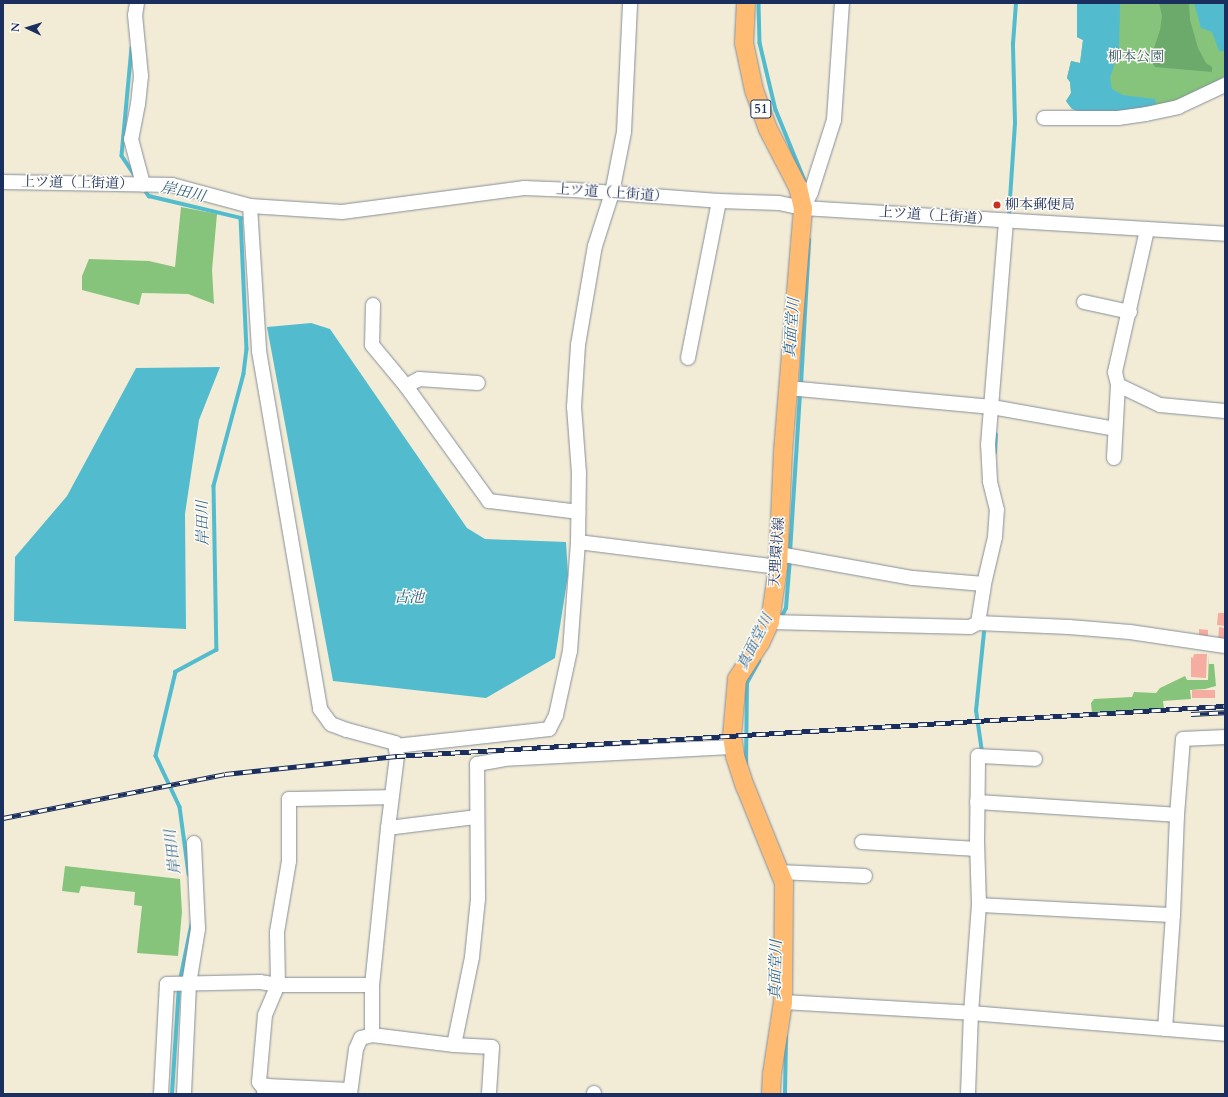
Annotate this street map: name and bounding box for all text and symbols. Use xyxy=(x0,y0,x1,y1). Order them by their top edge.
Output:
north arrow xyxy=(8,8,48,48)
text: N xyxy=(8,22,23,32)
park label: 柳本公園 xyxy=(1108,49,1164,65)
road number: 51 xyxy=(750,98,772,120)
street label: 上ツ道（上街道） xyxy=(21,174,133,192)
water label: 岸田川 xyxy=(159,178,207,206)
street label: 上ツ道（上街道） xyxy=(556,181,668,205)
place label: 柳本郵便局 xyxy=(1005,197,1075,213)
marker: 柳本郵便局 xyxy=(992,200,1002,210)
street label: 上ツ道（上街道） xyxy=(879,204,991,228)
water label: 真面堂川 xyxy=(781,297,803,359)
water label: 岸田川 xyxy=(194,500,212,546)
street label: 天理環状線 xyxy=(766,516,788,588)
water label: 古池 xyxy=(394,589,424,607)
water label: 真面堂川 xyxy=(733,611,777,673)
water label: 岸田川 xyxy=(161,829,185,875)
water label: 真面堂川 xyxy=(766,940,786,1000)

